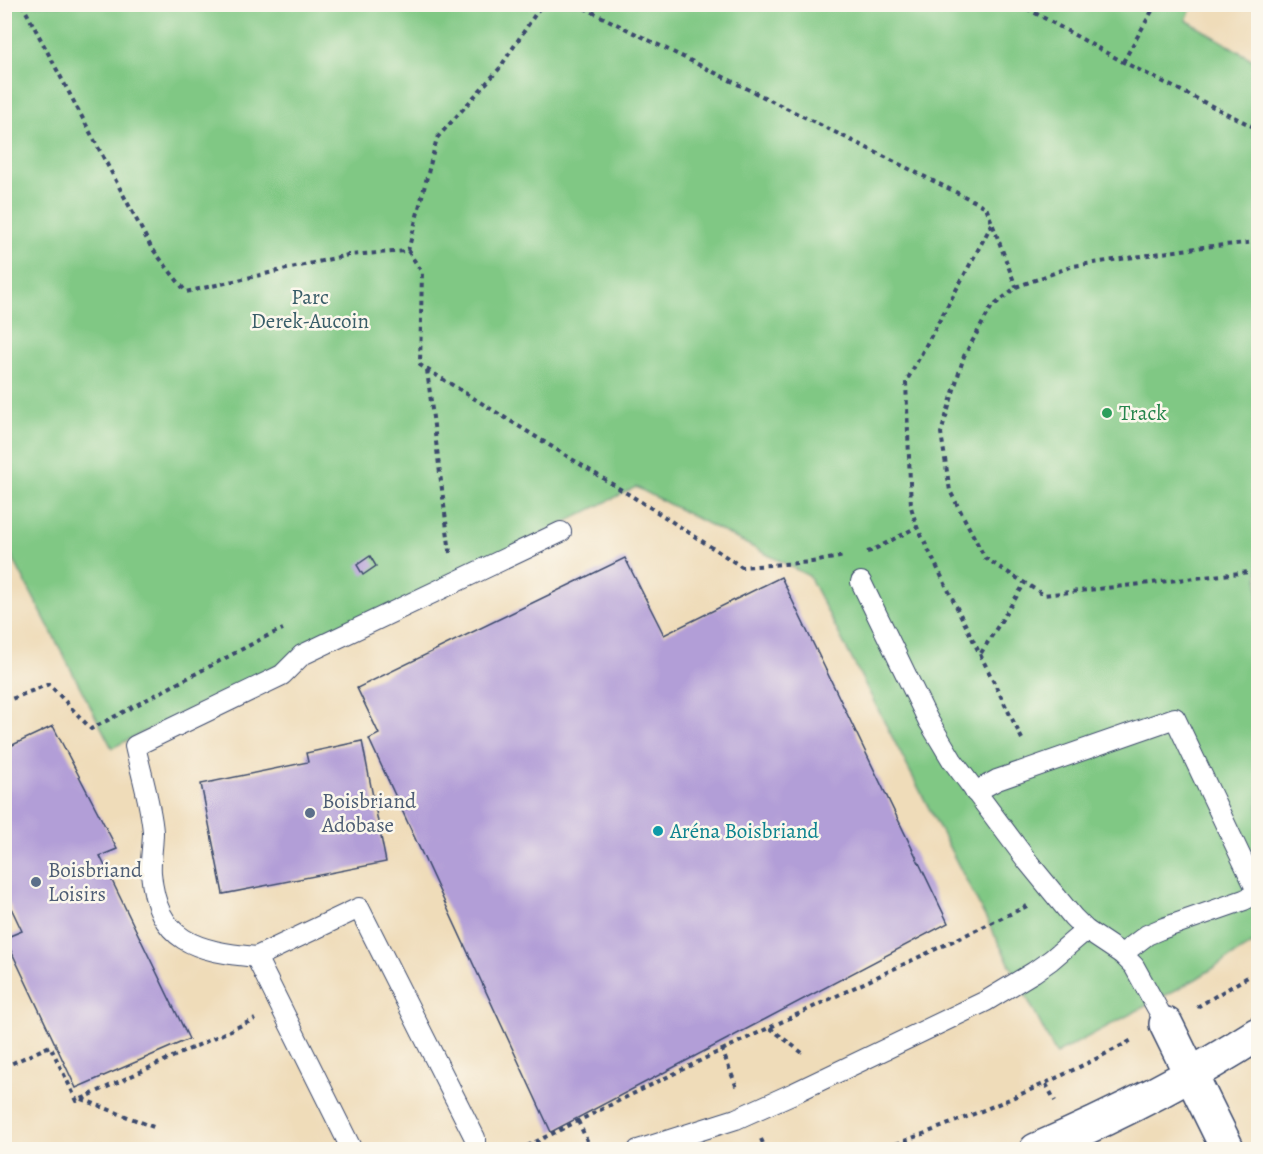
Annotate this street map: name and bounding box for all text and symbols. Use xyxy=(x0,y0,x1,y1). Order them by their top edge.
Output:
park label: Parc Derek-Aucoin xyxy=(251,283,369,335)
place label: Track xyxy=(1119,399,1167,427)
marker: Track xyxy=(1100,406,1114,420)
place label: Boisbriand Adobase xyxy=(321,787,417,839)
marker: Boisbriand Adobase xyxy=(303,806,317,820)
place label: Aréna Boisbriand xyxy=(669,817,820,845)
marker: Aréna Boisbriand xyxy=(651,824,665,838)
place label: Boisbriand Loisirs xyxy=(48,856,143,908)
marker: Boisbriand Loisirs xyxy=(29,875,43,889)

